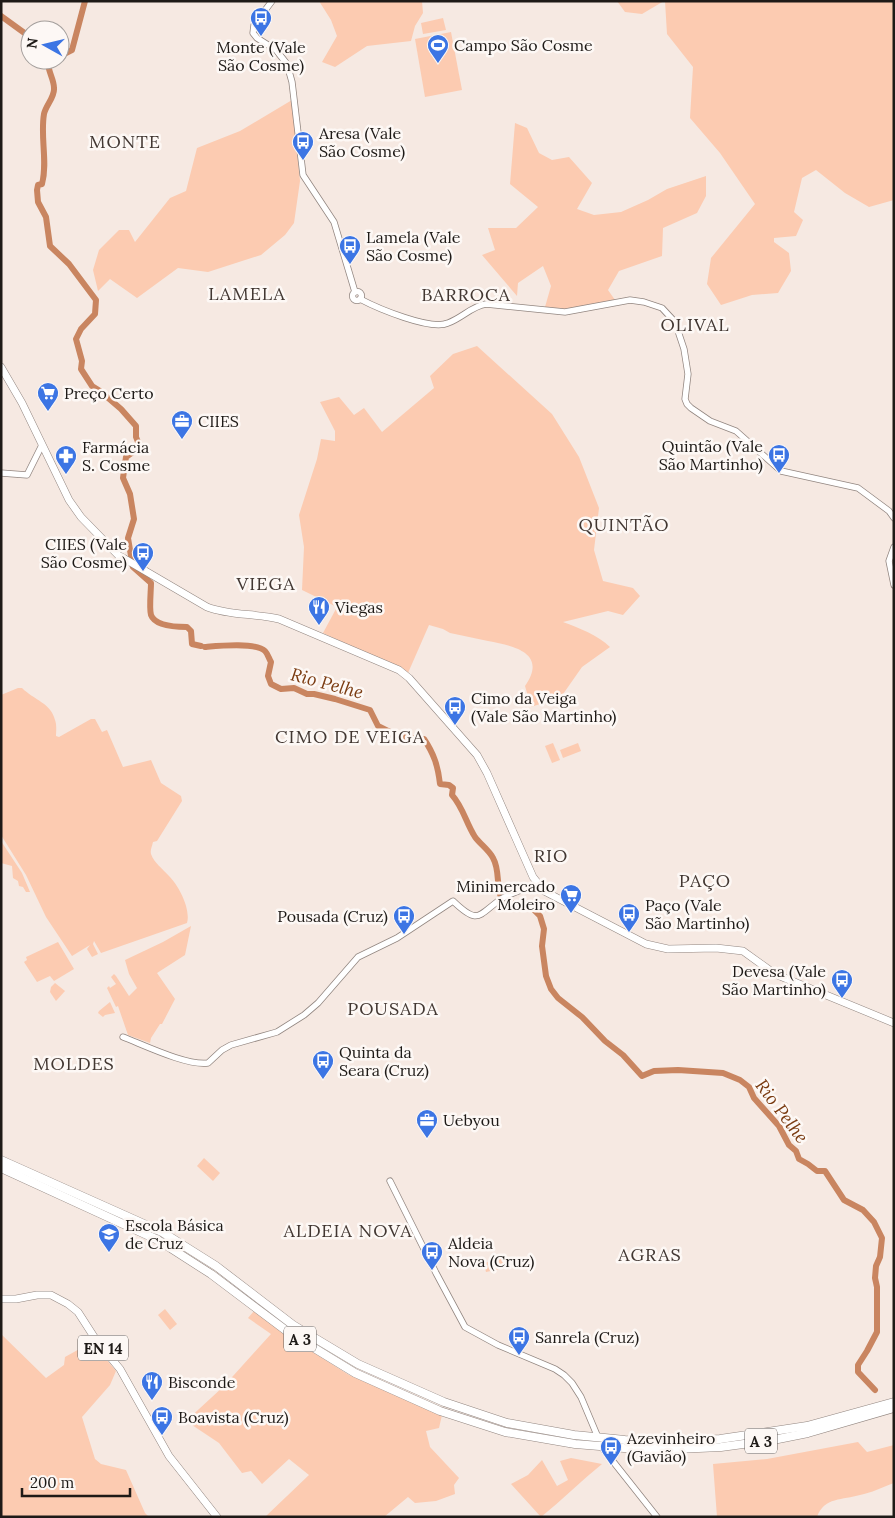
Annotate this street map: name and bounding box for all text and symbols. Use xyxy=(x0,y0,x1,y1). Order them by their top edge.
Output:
bus stop icon: Monte (Vale São Cosme) xyxy=(249,6,273,37)
north arrow xyxy=(20,20,70,70)
sports icon: Campo São Cosme xyxy=(426,33,450,64)
place label: Campo São Cosme xyxy=(454,35,593,55)
text: N xyxy=(22,36,42,50)
place label: Monte (Vale São Cosme) xyxy=(216,37,306,76)
place label: Aresa (Vale São Cosme) xyxy=(318,123,405,162)
district label: MONTE xyxy=(89,130,161,153)
bus stop icon: Aresa (Vale São Cosme) xyxy=(291,130,315,161)
place label: Lamela (Vale São Cosme) xyxy=(366,227,461,266)
bus stop icon: Lamela (Vale São Cosme) xyxy=(338,234,362,265)
district label: LAMELA xyxy=(208,282,286,305)
district label: BARROCA xyxy=(421,283,511,306)
district label: OLIVAL xyxy=(660,313,730,336)
supermarket icon: Preço Certo xyxy=(36,381,60,412)
place label: Preço Certo xyxy=(64,383,154,403)
office icon: CIIES xyxy=(170,409,194,440)
place label: CIIES xyxy=(198,411,239,431)
place label: Quintão (Vale São Martinho) xyxy=(659,436,763,475)
place label: Farmácia S. Cosme xyxy=(82,437,150,475)
bus stop icon: Quintão (Vale São Martinho) xyxy=(767,443,791,474)
pharmacy icon: Farmácia S. Cosme xyxy=(54,444,78,475)
district label: QUINTÃO xyxy=(578,513,670,536)
place label: CIIES (Vale São Cosme) xyxy=(41,534,127,573)
bus stop icon: CIIES (Vale São Cosme) xyxy=(131,541,155,572)
district label: VIEGA xyxy=(236,572,295,595)
restaurant icon: Viegas xyxy=(307,595,331,626)
place label: Viegas xyxy=(334,597,383,617)
water label: Rio Pelhe xyxy=(288,662,366,704)
place label: Cimo da Veiga (Vale São Martinho) xyxy=(471,688,617,727)
bus stop icon: Cimo da Veiga (Vale São Martinho) xyxy=(443,695,467,726)
district label: CIMO DE VEIGA xyxy=(275,725,425,748)
district label: RIO xyxy=(534,844,568,867)
district label: PAÇO xyxy=(679,869,731,892)
place label: Minimercado Moleiro xyxy=(456,876,555,914)
supermarket icon: Minimercado Moleiro xyxy=(559,883,583,914)
place label: Paço (Vale São Martinho) xyxy=(645,895,749,934)
bus stop icon: Paço (Vale São Martinho) xyxy=(617,902,641,933)
bus stop icon: Pousada (Cruz) xyxy=(392,904,416,935)
place label: Pousada (Cruz) xyxy=(277,906,388,927)
place label: Devesa (Vale São Martinho) xyxy=(722,961,826,1000)
bus stop icon: Devesa (Vale São Martinho) xyxy=(830,968,854,999)
district label: POUSADA xyxy=(347,997,439,1020)
place label: Quinta da Seara (Cruz) xyxy=(339,1042,429,1081)
bus stop icon: Quinta da Seara (Cruz) xyxy=(311,1049,335,1080)
district label: MOLDES xyxy=(33,1052,115,1075)
water label: Rio Pelhe xyxy=(750,1074,814,1148)
office icon: Uebyou xyxy=(415,1108,439,1139)
place label: Uebyou xyxy=(443,1110,500,1130)
place label: Escola Básica de Cruz xyxy=(125,1215,224,1253)
district label: ALDEIA NOVA xyxy=(282,1219,413,1242)
school or university icon: Escola Básica de Cruz xyxy=(97,1222,121,1253)
place label: Aldeia Nova (Cruz) xyxy=(447,1233,535,1272)
bus stop icon: Aldeia Nova (Cruz) xyxy=(420,1240,444,1271)
district label: AGRAS xyxy=(617,1243,682,1266)
bus stop icon: Sanrela (Cruz) xyxy=(507,1325,531,1356)
road number: A 3 xyxy=(284,1326,316,1352)
place label: Sanrela (Cruz) xyxy=(535,1327,639,1348)
road number: EN 14 xyxy=(78,1336,128,1360)
restaurant icon: Bisconde xyxy=(140,1370,164,1401)
place label: Bisconde xyxy=(168,1372,236,1392)
bus stop icon: Boavista (Cruz) xyxy=(150,1405,174,1436)
place label: Boavista (Cruz) xyxy=(178,1407,289,1428)
place label: Azevinheiro (Gavião) xyxy=(626,1428,715,1467)
road number: A 3 xyxy=(745,1428,777,1454)
bus stop icon: Azevinheiro (Gavião) xyxy=(599,1435,623,1466)
scale bar xyxy=(22,1466,130,1498)
text: 200 m xyxy=(30,1473,74,1492)

